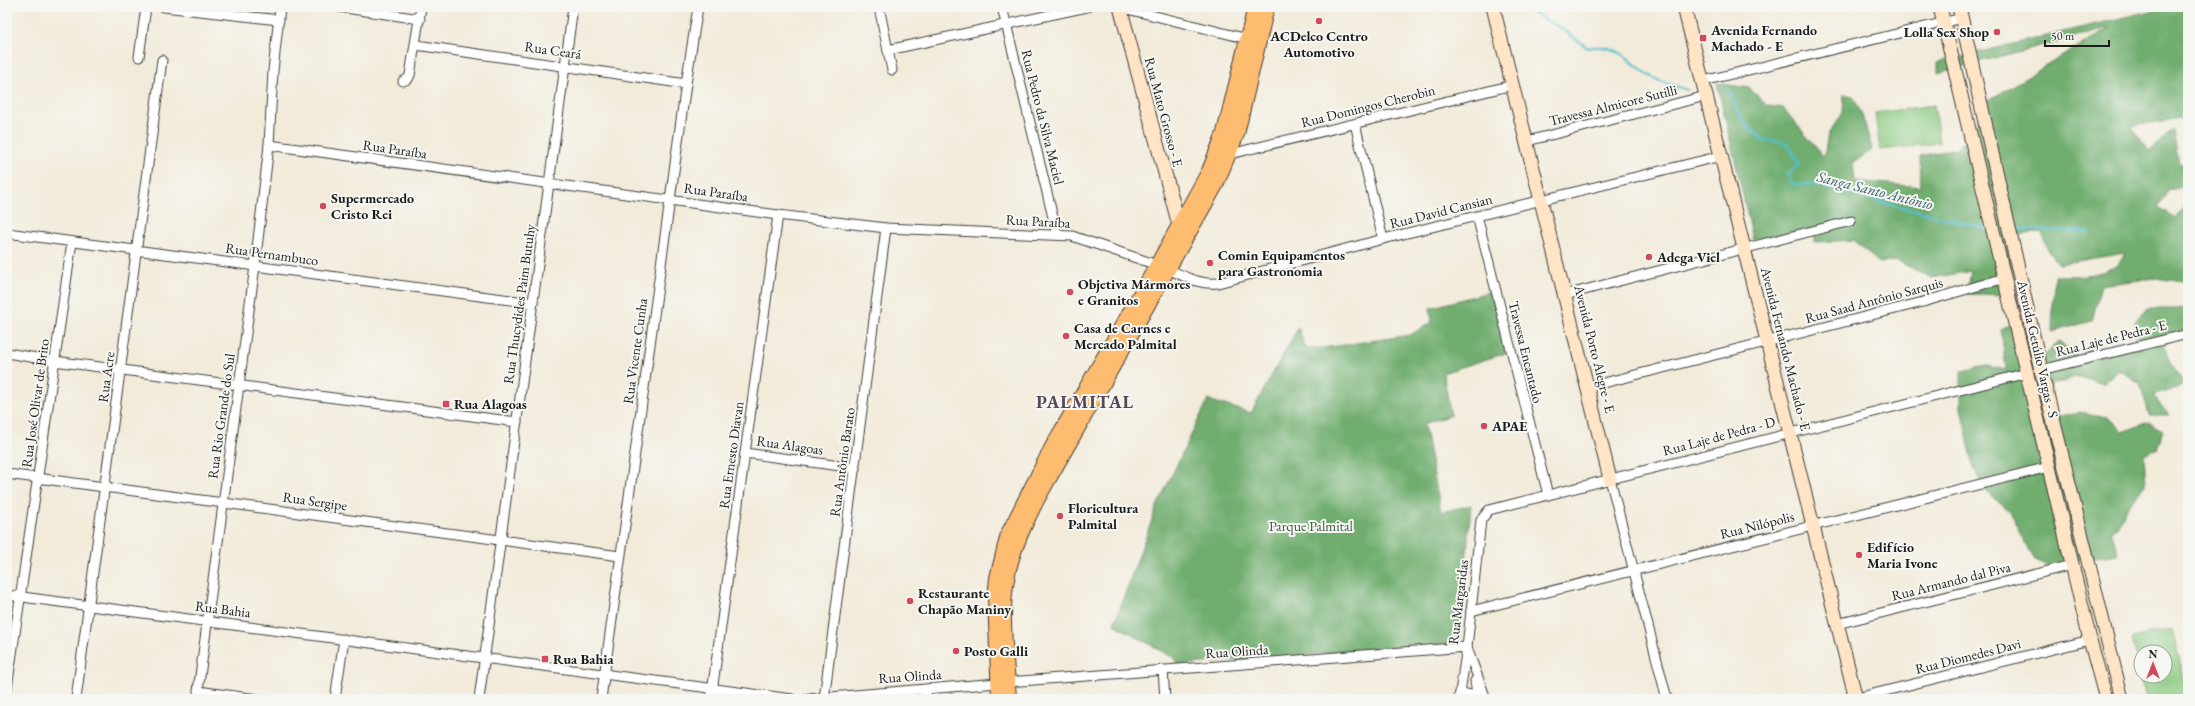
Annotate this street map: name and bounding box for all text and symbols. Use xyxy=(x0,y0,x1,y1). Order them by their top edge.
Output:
marker: ACDelco Centro Automotivo xyxy=(1314,16,1324,26)
place label: Avenida Fernando Machado - E xyxy=(1710,21,1817,55)
scale bar xyxy=(2045,22,2109,48)
place label: Lolla Sex Shop xyxy=(1904,23,1989,41)
place label: ACDelco Centro Automotivo xyxy=(1269,27,1368,61)
marker: Lolla Sex Shop xyxy=(1992,27,2002,37)
text: 50 m xyxy=(2051,28,2075,44)
marker: Avenida Fernando Machado - E xyxy=(1698,33,1708,43)
street label: Rua Ceará xyxy=(524,37,583,63)
street label: Rua Pedro da Silva Maciel xyxy=(1018,48,1069,187)
street label: Rua Mato Grosso - E xyxy=(1141,55,1187,169)
street label: Rua Domingos Cherobin xyxy=(1299,80,1437,131)
street label: Travessa Almicore Sutilli xyxy=(1547,80,1679,130)
street label: Rua Paraíba xyxy=(362,136,429,162)
water label: Sanga Santo Antônio xyxy=(1814,166,1935,214)
street label: Rua Paraíba xyxy=(683,179,750,205)
place label: Supermercado Cristo Rei xyxy=(331,189,414,223)
street label: Rua David Cansian xyxy=(1388,189,1495,232)
marker: Supermercado Cristo Rei xyxy=(318,201,328,211)
street label: Rua Paraíba xyxy=(1005,210,1071,232)
street label: Rua Thucydides Paim Butuhy xyxy=(499,222,539,385)
street label: Rua Pernambuco xyxy=(224,239,320,269)
place label: Comin Equipamentos para Gastronomia xyxy=(1218,246,1345,280)
place label: Adega Viel xyxy=(1656,248,1720,266)
marker: Adega Viel xyxy=(1644,252,1654,262)
marker: Comin Equipamentos para Gastronomia xyxy=(1205,258,1215,268)
street label: Avenida Fernando Machado - E xyxy=(1757,264,1815,433)
street label: Rua Saad Antônio Sarquis xyxy=(1803,273,1945,327)
place label: Objetiva Mármores e Granitos xyxy=(1078,275,1190,309)
street label: Avenida Getúlio Vargas - S xyxy=(2013,277,2063,420)
street label: Avenida Porto Alegre - E xyxy=(1570,282,1620,415)
marker: Objetiva Mármores e Granitos xyxy=(1065,287,1075,297)
street label: Rua Vicente Cunha xyxy=(619,296,651,405)
street label: Travessa Encantado xyxy=(1505,299,1547,405)
street label: Rua Laje de Pedra - E xyxy=(2054,316,2168,360)
place label: Casa de Carnes e Mercado Palmital xyxy=(1074,319,1177,353)
marker: Casa de Carnes e Mercado Palmital xyxy=(1061,331,1071,341)
street label: Rua José Olivar de Brito xyxy=(17,337,53,468)
street label: Rua Acre xyxy=(94,350,119,404)
street label: Rua Rio Grande do Sul xyxy=(203,352,239,480)
district label: PALMITAL xyxy=(1036,390,1134,413)
place label: Rua Alagoas xyxy=(454,395,527,413)
marker: Rua Alagoas xyxy=(441,399,451,409)
street label: Rua Ernesto Diavan xyxy=(715,400,748,510)
street label: Rua Antônio Barato xyxy=(825,406,859,518)
street label: Rua Laje de Pedra - D xyxy=(1661,412,1778,460)
place label: APAE xyxy=(1491,417,1527,435)
marker: APAE xyxy=(1479,421,1489,431)
street label: Rua Alagoas xyxy=(755,431,825,459)
street label: Rua Sergipe xyxy=(282,488,349,514)
place label: Floricultura Palmital xyxy=(1068,499,1139,533)
street label: Rua Nilópolis xyxy=(1718,507,1796,543)
marker: Floricultura Palmital xyxy=(1055,511,1065,521)
park label: Parque Palmital xyxy=(1269,517,1354,535)
place label: Edifício Maria Ivone xyxy=(1867,538,1938,572)
marker: Edifício Maria Ivone xyxy=(1854,550,1864,560)
street label: Rua Armando dal Piva xyxy=(1889,557,2013,605)
street label: Rua Margaridas xyxy=(1444,558,1472,645)
place label: Restaurante Chapão Maniny xyxy=(918,584,1011,618)
marker: Restaurante Chapão Maniny xyxy=(905,596,915,606)
street label: Rua Bahia xyxy=(194,597,252,621)
street label: Rua Diomedes Davi xyxy=(1913,634,2023,678)
street label: Rua Olinda xyxy=(1205,640,1270,662)
place label: Posto Galli xyxy=(964,642,1028,660)
north arrow xyxy=(2133,644,2173,684)
marker: Posto Galli xyxy=(951,646,961,656)
text: N xyxy=(2149,647,2158,661)
place label: Rua Bahia xyxy=(553,650,614,668)
marker: Rua Bahia xyxy=(540,654,550,664)
street label: Rua Olinda xyxy=(878,665,943,687)

